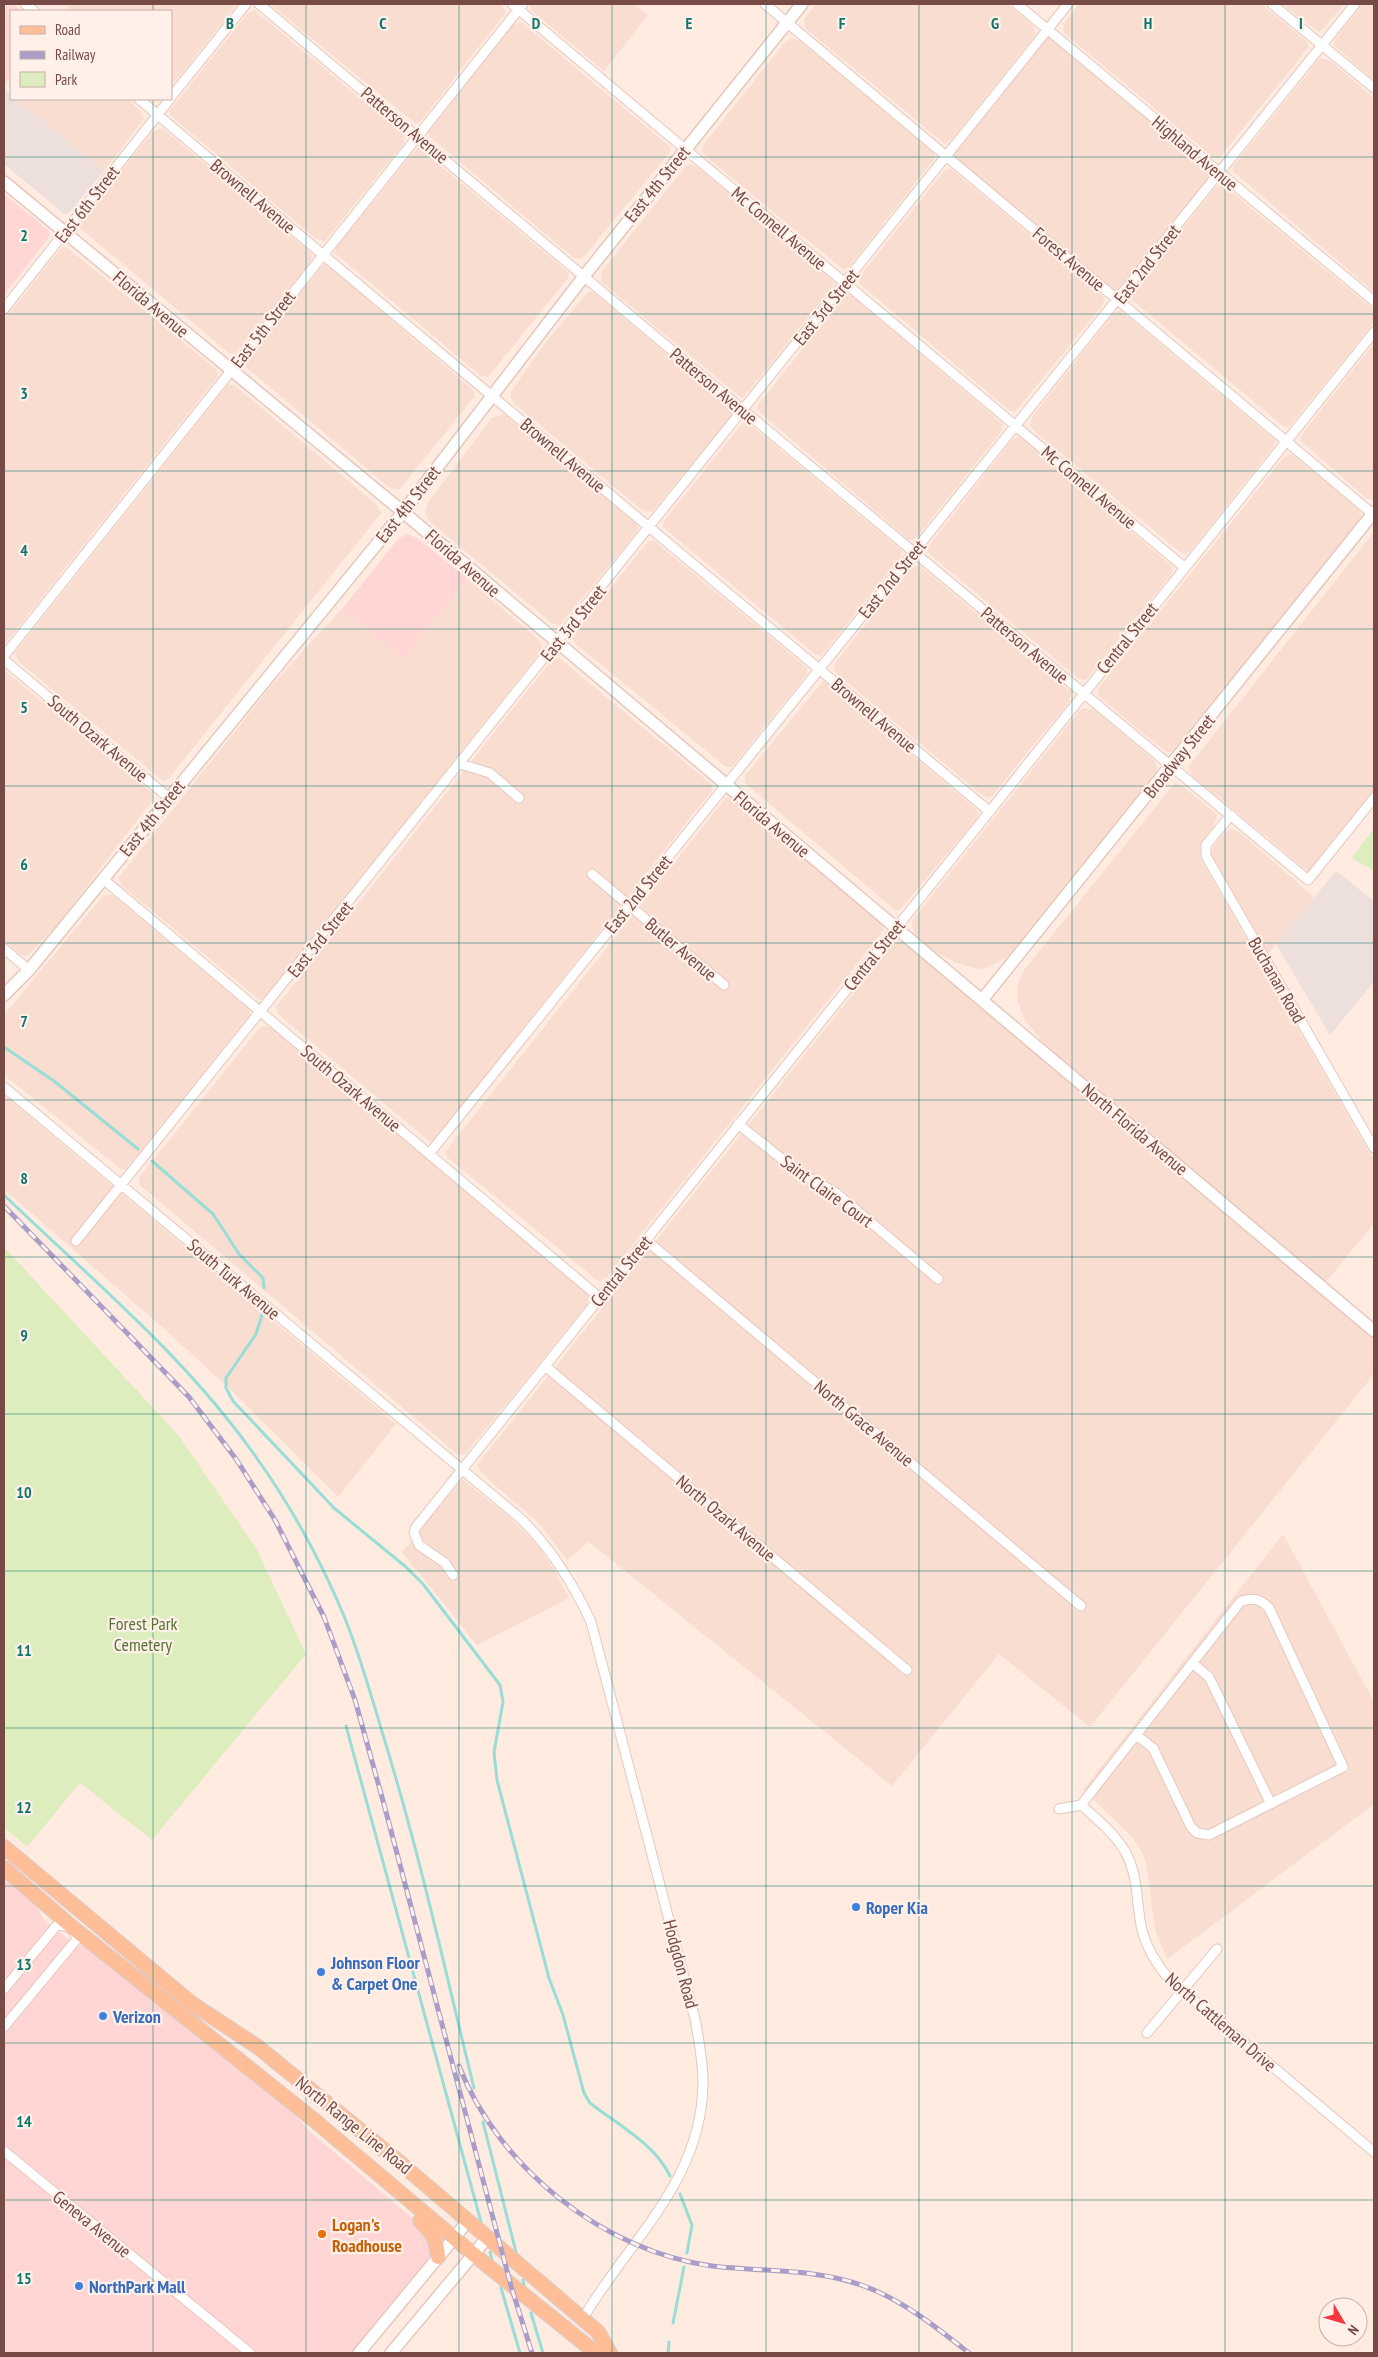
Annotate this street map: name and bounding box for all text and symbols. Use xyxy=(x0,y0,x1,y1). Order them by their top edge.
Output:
legend xyxy=(10,10,172,100)
text: B xyxy=(226,13,234,33)
text: C xyxy=(379,13,387,33)
text: D xyxy=(532,13,541,33)
text: E xyxy=(686,13,693,33)
text: F xyxy=(839,13,846,33)
text: G xyxy=(991,13,999,33)
text: H xyxy=(1144,13,1152,33)
text: I xyxy=(1299,13,1303,33)
text: Road xyxy=(55,20,81,39)
text: Railway xyxy=(55,45,96,64)
text: Park xyxy=(55,70,77,89)
street label: Patterson Avenue xyxy=(356,82,454,168)
street label: Highland Avenue xyxy=(1147,110,1243,196)
street label: East 4th Street xyxy=(619,141,695,227)
street label: Brownell Avenue xyxy=(206,154,300,238)
street label: East 6th Street xyxy=(50,161,124,247)
street label: Mc Connell Avenue xyxy=(727,181,831,275)
street label: East 2nd Street xyxy=(1109,220,1185,308)
street label: Forest Avenue xyxy=(1028,222,1110,296)
text: 2 xyxy=(20,225,28,245)
street label: East 3rd Street xyxy=(788,264,864,350)
street label: Florida Avenue xyxy=(108,266,194,342)
street label: East 5th Street xyxy=(226,286,300,372)
street label: Patterson Avenue xyxy=(665,343,763,429)
text: 3 xyxy=(20,383,28,403)
street label: Brownell Avenue xyxy=(516,413,610,497)
street label: Mc Connell Avenue xyxy=(1037,440,1141,534)
street label: East 4th Street xyxy=(371,461,445,547)
street label: Florida Avenue xyxy=(421,524,505,602)
street label: East 2nd Street xyxy=(853,535,931,623)
text: 4 xyxy=(20,540,28,560)
street label: East 3rd Street xyxy=(535,580,611,666)
street label: Central Street xyxy=(1091,598,1163,678)
street label: Patterson Avenue xyxy=(976,602,1074,688)
street label: Brownell Avenue xyxy=(827,673,921,757)
street label: South Ozark Avenue xyxy=(43,689,153,787)
text: 5 xyxy=(20,697,28,717)
street label: Broadway Street xyxy=(1138,709,1220,803)
street label: East 4th Street xyxy=(114,775,190,861)
street label: Florida Avenue xyxy=(729,786,815,862)
street label: East 2nd Street xyxy=(599,850,677,938)
text: 6 xyxy=(20,854,28,874)
street label: East 3rd Street xyxy=(282,896,358,982)
street label: Butler Avenue xyxy=(640,912,722,986)
street label: Central Street xyxy=(838,915,910,995)
street label: Buchanan Road xyxy=(1243,933,1311,1027)
text: 7 xyxy=(20,1011,28,1031)
street label: South Ozark Avenue xyxy=(296,1039,406,1137)
street label: North Florida Avenue xyxy=(1077,1078,1193,1180)
street label: Saint Claire Court xyxy=(776,1150,878,1232)
text: 8 xyxy=(20,1168,28,1188)
street label: Central Street xyxy=(585,1231,657,1311)
street label: South Turk Avenue xyxy=(183,1233,285,1325)
text: 9 xyxy=(20,1325,28,1345)
street label: North Grace Avenue xyxy=(810,1375,918,1471)
street label: North Ozark Avenue xyxy=(671,1470,781,1566)
text: 10 xyxy=(16,1482,32,1502)
park label: Forest Park Cemetery xyxy=(108,1612,178,1656)
text: 11 xyxy=(16,1640,32,1660)
text: 12 xyxy=(16,1797,32,1817)
place label: Roper Kia xyxy=(866,1896,928,1919)
marker: Roper Kia xyxy=(850,1901,862,1913)
street label: Hodgdon Road xyxy=(658,1917,704,2011)
place label: Johnson Floor & Carpet One xyxy=(330,1951,420,1995)
text: 13 xyxy=(16,1954,32,1974)
marker: Johnson Floor & Carpet One xyxy=(315,1966,327,1978)
street label: North Cattleman Drive xyxy=(1161,1968,1281,2076)
place label: Verizon xyxy=(112,2005,161,2028)
marker: Verizon xyxy=(97,2010,109,2022)
street label: North Range Line Road xyxy=(291,2071,417,2179)
text: 14 xyxy=(16,2111,32,2131)
street label: Geneva Avenue xyxy=(48,2185,136,2263)
place label: Logan's Roadhouse xyxy=(332,2213,402,2257)
marker: Logan's Roadhouse xyxy=(316,2228,328,2240)
text: 15 xyxy=(16,2268,32,2288)
place label: NorthPark Mall xyxy=(89,2275,186,2298)
marker: NorthPark Mall xyxy=(73,2280,85,2292)
north arrow xyxy=(1318,2297,1368,2347)
text: N xyxy=(1344,2321,1363,2339)

